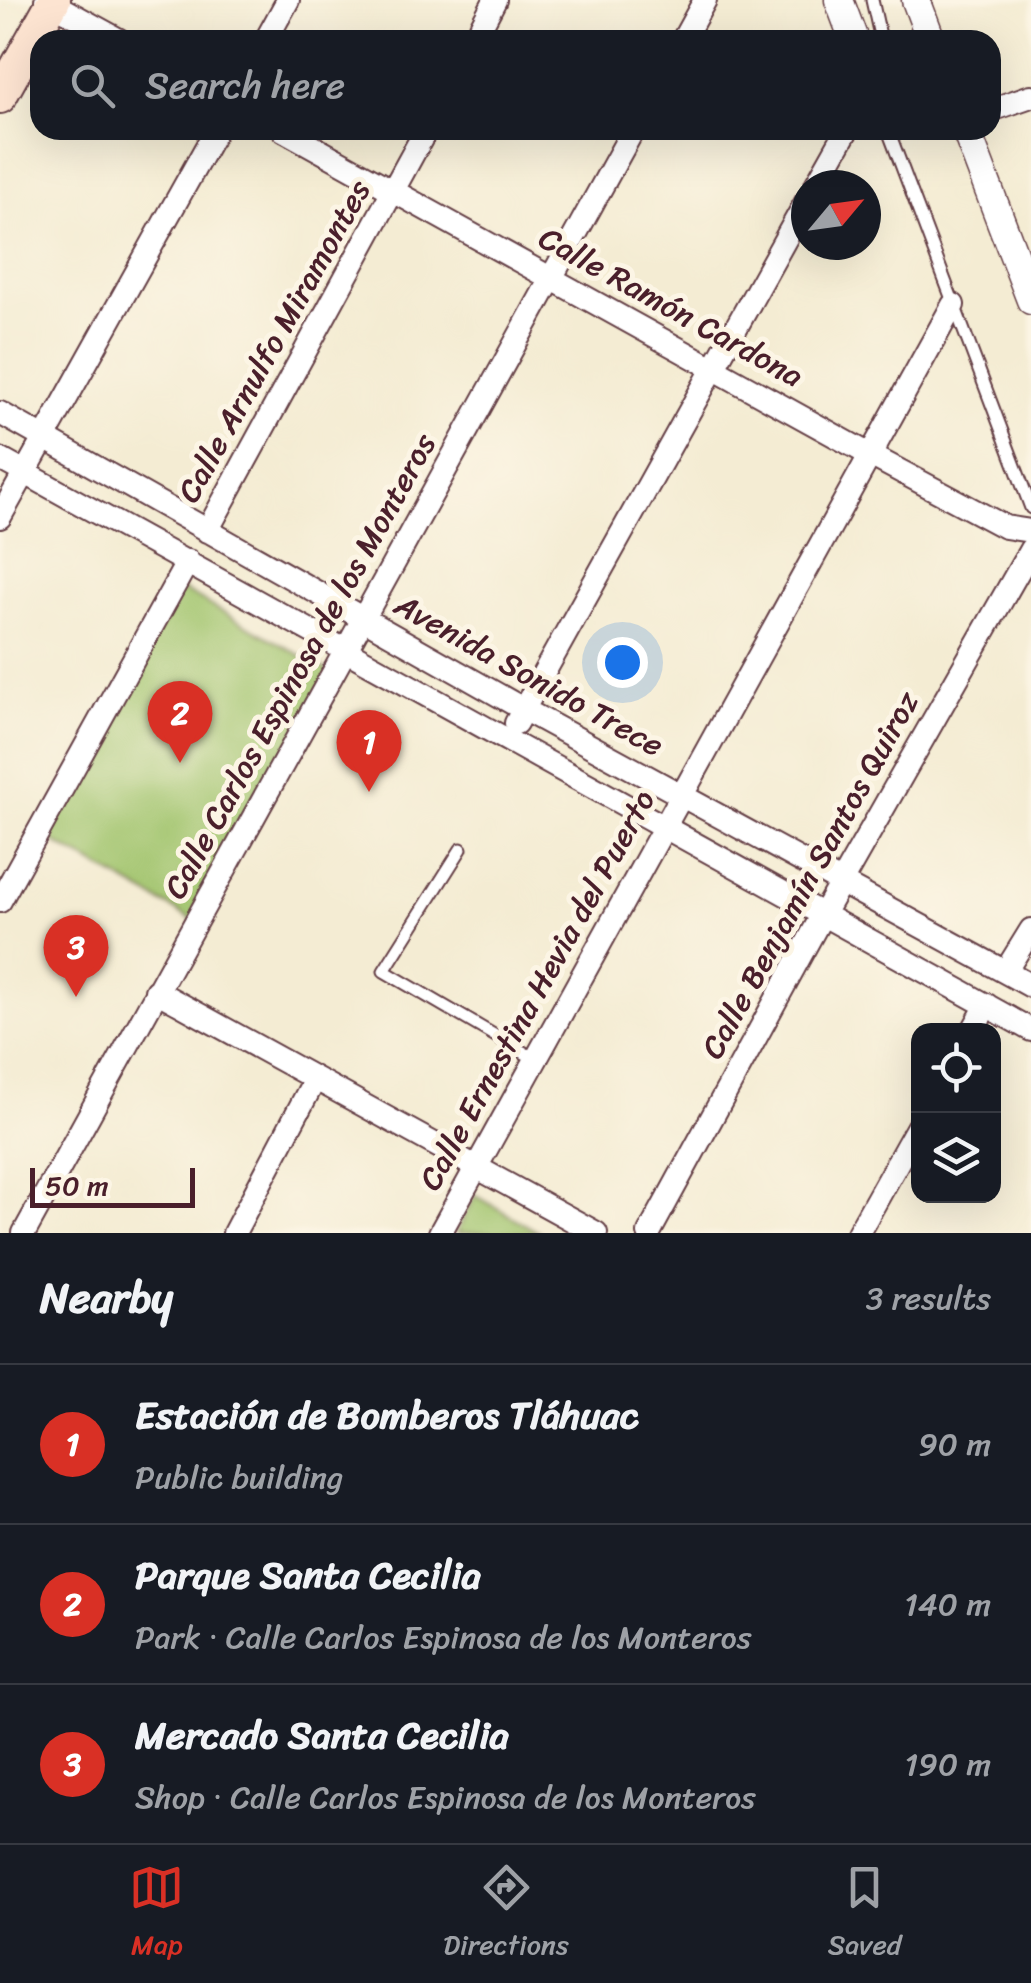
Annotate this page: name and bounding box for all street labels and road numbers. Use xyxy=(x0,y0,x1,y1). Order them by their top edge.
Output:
street label: Calle Arnulfo Miramontes xyxy=(161,168,387,513)
street label: Calle Ramón Cardona xyxy=(528,210,814,404)
street label: Calle Carlos Espinosa de los Monteros xyxy=(148,422,452,910)
street label: Avenida Sonido Trece xyxy=(383,577,674,773)
street label: Calle Benjamín Santos Quiroz xyxy=(685,680,936,1070)
street label: Calle Ernestina Hevia del Puerto xyxy=(403,779,671,1201)

